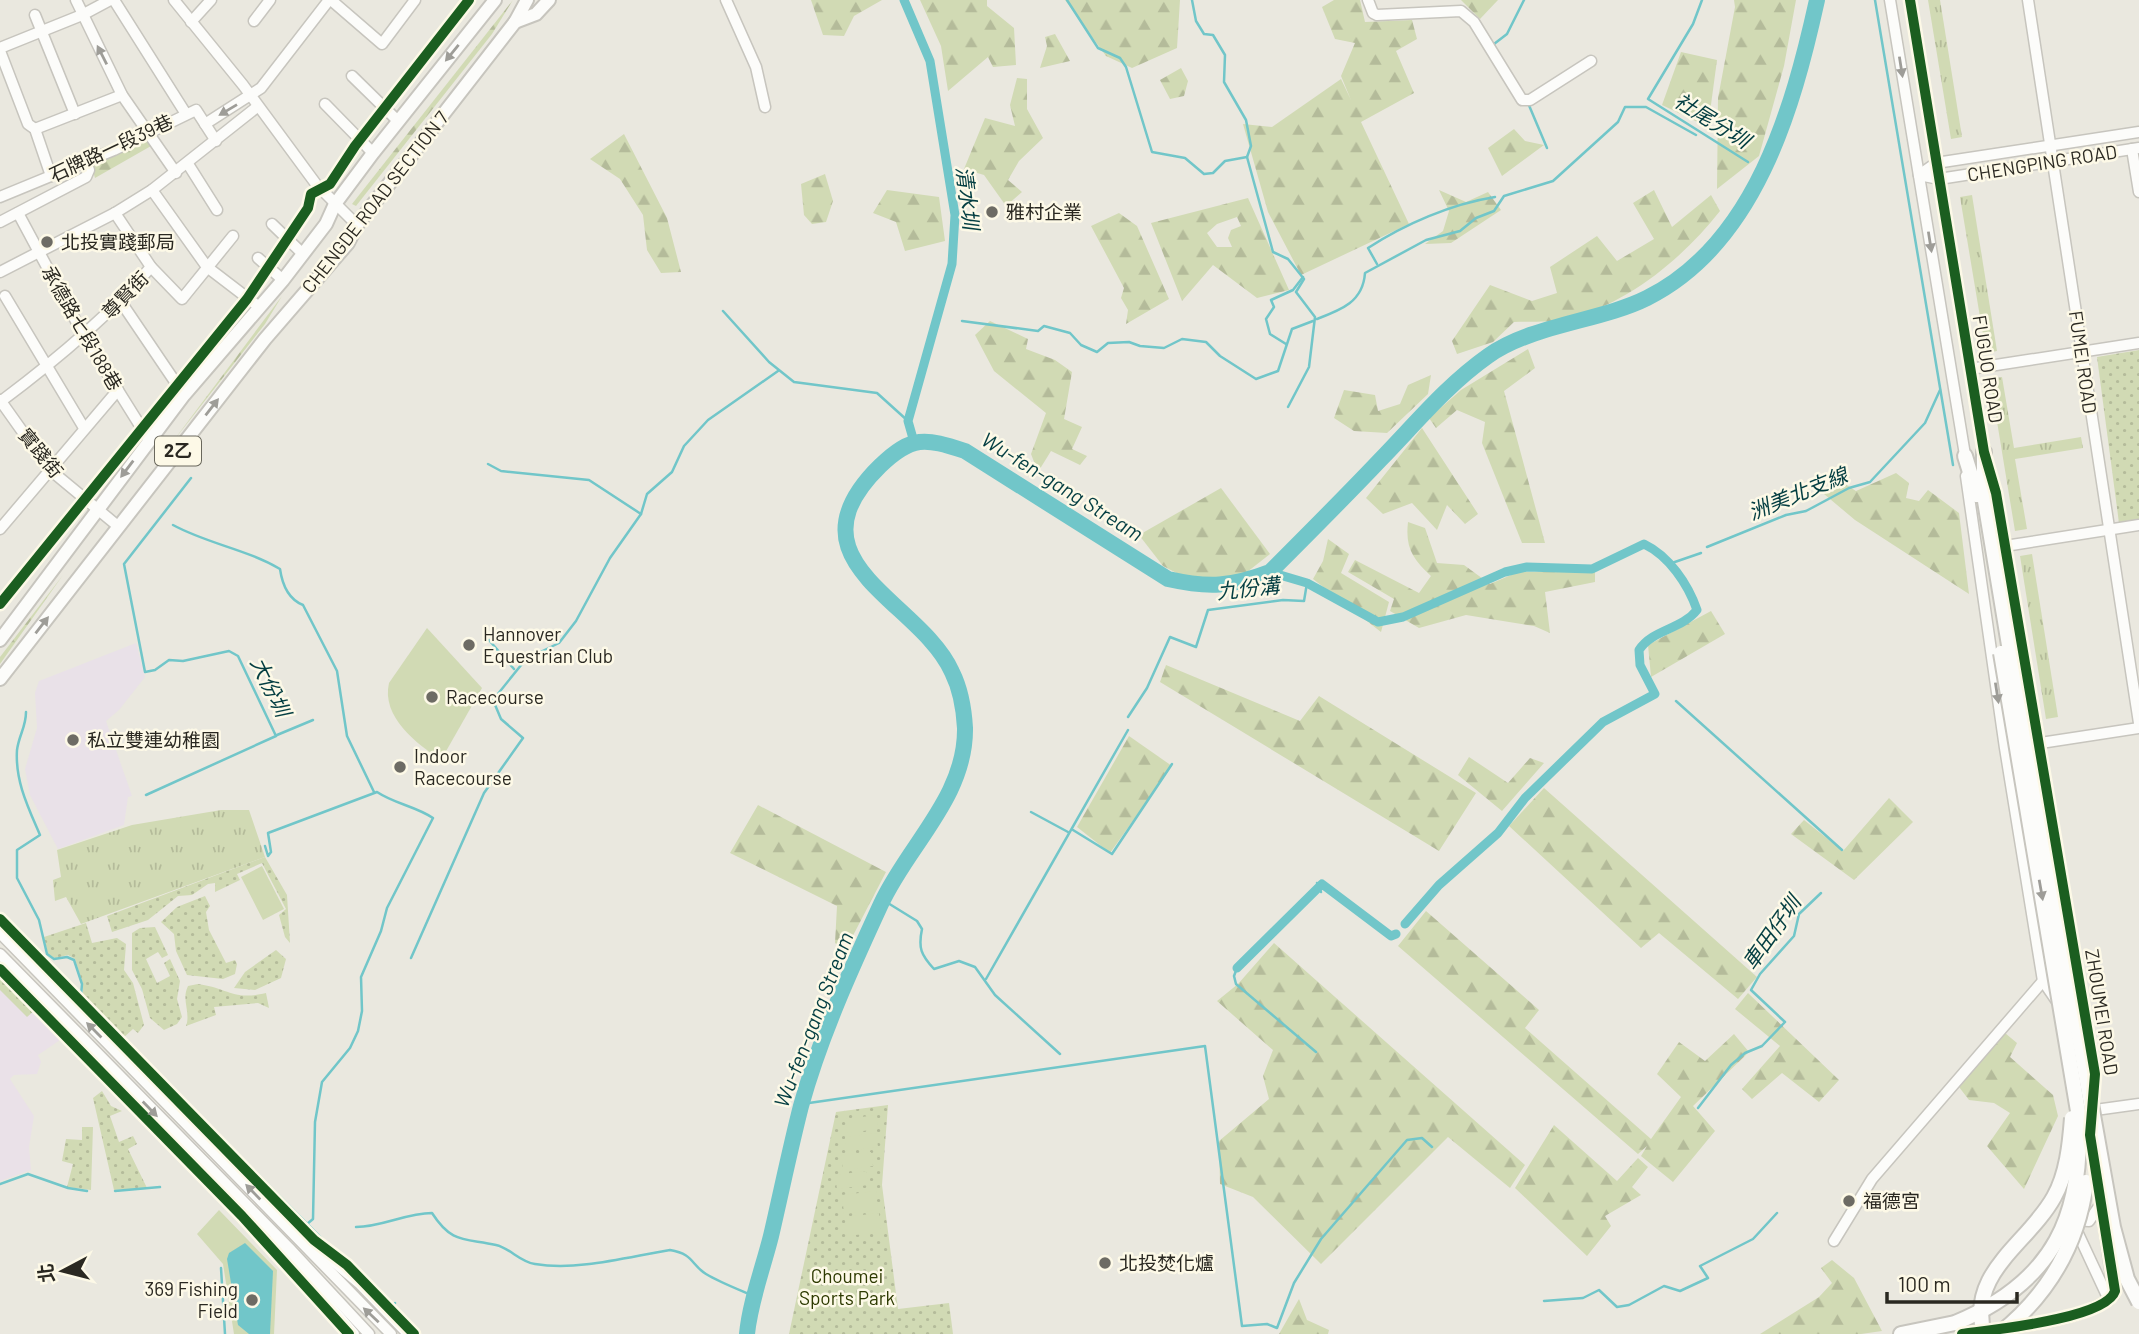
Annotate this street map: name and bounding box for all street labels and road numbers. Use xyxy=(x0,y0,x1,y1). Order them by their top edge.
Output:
street label: CHENGDE ROAD SECTION 7 xyxy=(296,106,453,297)
street label: 石牌路一段39巷 xyxy=(45,109,176,186)
street label: CHENGPING ROAD xyxy=(1965,139,2118,186)
street label: 承德路七段188巷 xyxy=(37,261,128,394)
street label: 尊賢街 xyxy=(97,266,153,323)
street label: FUMEI ROAD xyxy=(2065,309,2102,415)
street label: FUGUO ROAD xyxy=(1969,313,2008,424)
street label: 實踐街 xyxy=(15,423,68,482)
road number: 2乙 xyxy=(155,436,201,466)
street label: ZHOUMEI ROAD xyxy=(2081,947,2124,1077)

